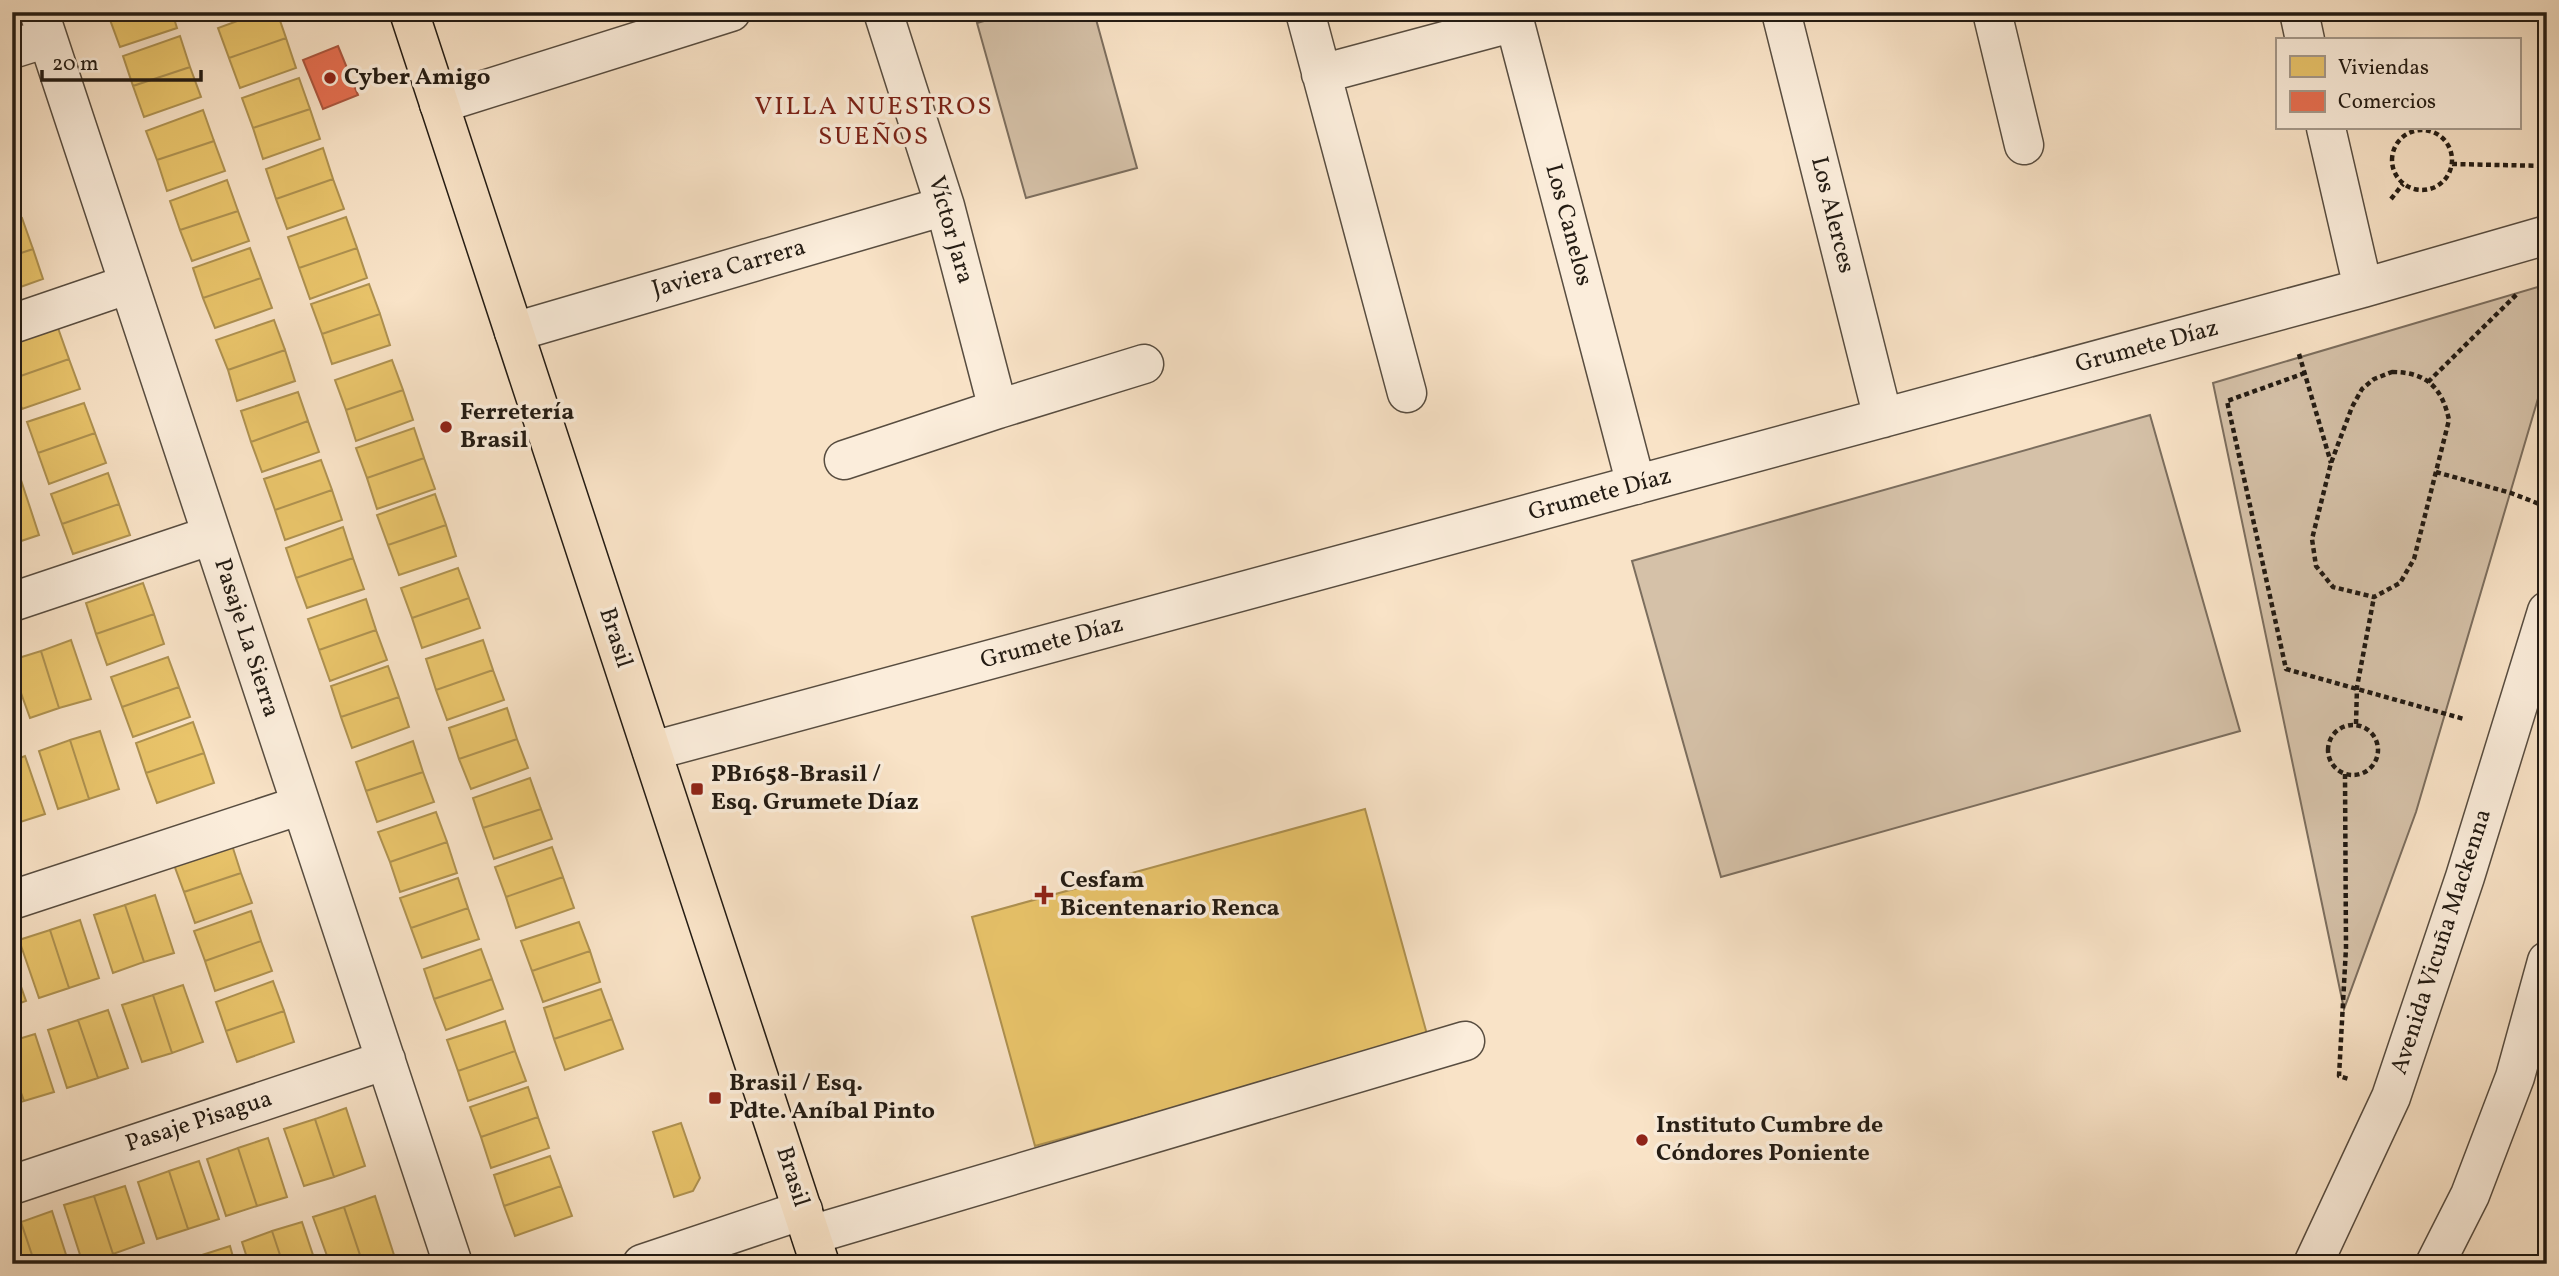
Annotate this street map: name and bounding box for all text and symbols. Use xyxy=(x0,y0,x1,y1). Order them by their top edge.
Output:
scale bar xyxy=(42,38,201,82)
legend xyxy=(2276,38,2520,130)
text: 20 m xyxy=(52,50,98,79)
text: Viviendas xyxy=(2338,54,2429,83)
place label: Cyber Amigo xyxy=(344,61,491,95)
marker: Cyber Amigo xyxy=(322,70,338,86)
text: Comercios xyxy=(2338,88,2436,117)
district label: VILLA NUESTROS SUEÑOS xyxy=(754,89,994,155)
street label: Los Alerces xyxy=(1801,153,1863,277)
street label: Los Canelos xyxy=(1535,160,1601,290)
street label: Víctor Jara xyxy=(918,172,982,288)
street label: Javiera Carrera xyxy=(648,231,810,307)
street label: Grumete Díaz xyxy=(2072,312,2222,382)
place label: Ferretería Brasil xyxy=(460,396,574,458)
marker: Ferretería Brasil xyxy=(438,419,454,435)
street label: Grumete Díaz xyxy=(1525,460,1675,530)
street label: Pasaje La Sierra xyxy=(204,554,288,722)
street label: Brasil xyxy=(589,603,641,673)
street label: Grumete Díaz xyxy=(977,608,1127,678)
place label: PB1658-Brasil / Esq. Grumete Díaz xyxy=(711,758,919,820)
marker: PB1658-Brasil / Esq. Grumete Díaz xyxy=(689,781,705,797)
street label: Avenida Vicuña Mackenna xyxy=(2383,805,2501,1079)
place label: Cesfam Bicentenario Renca xyxy=(1060,864,1280,926)
marker: Cesfam Bicentenario Renca xyxy=(1034,885,1054,905)
place label: Brasil / Esq. Pdte. Aníbal Pinto xyxy=(729,1067,935,1129)
street label: Pasaje Pisagua xyxy=(121,1082,277,1162)
marker: Brasil / Esq. Pdte. Aníbal Pinto xyxy=(707,1090,723,1106)
place label: Instituto Cumbre de Cóndores Poniente xyxy=(1656,1109,1883,1171)
marker: Instituto Cumbre de Cóndores Poniente xyxy=(1634,1132,1650,1148)
street label: Brasil xyxy=(766,1142,818,1212)

